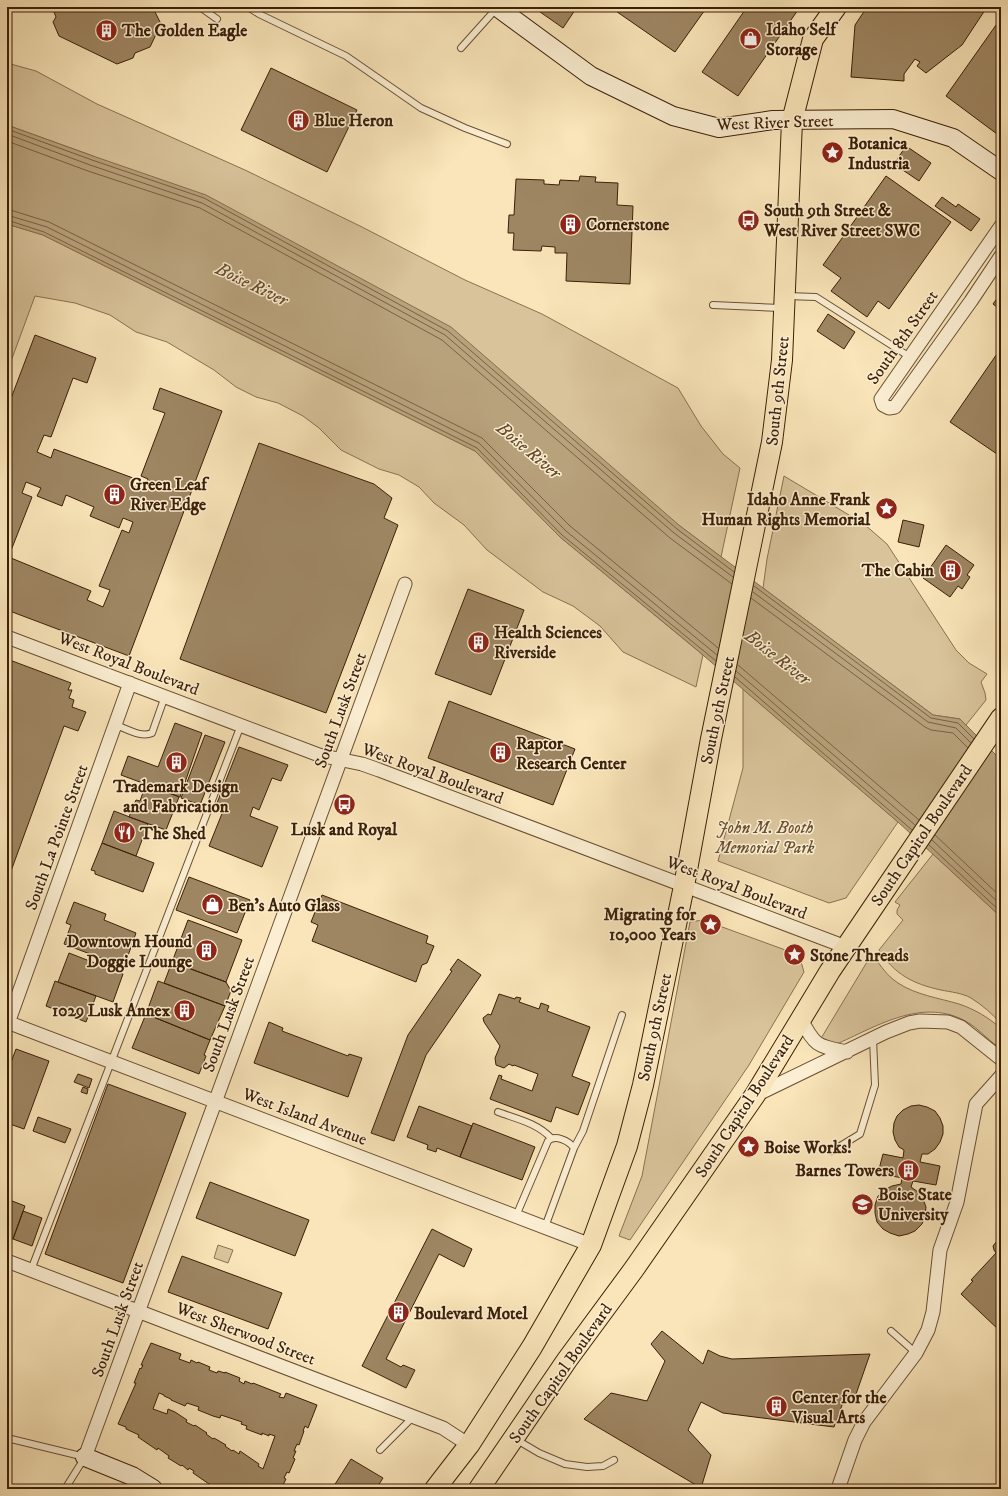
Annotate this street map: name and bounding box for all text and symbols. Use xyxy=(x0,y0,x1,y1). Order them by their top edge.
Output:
building icon: The Golden Eagle xyxy=(94,17,120,43)
place label: Idaho Self Storage xyxy=(766,19,839,61)
place label: The Golden Eagle xyxy=(121,20,247,42)
shop icon: Idaho Self Storage xyxy=(738,26,764,52)
building icon: Blue Heron xyxy=(286,107,312,133)
place label: Blue Heron xyxy=(314,110,393,132)
street label: West River Street xyxy=(715,110,834,136)
place label: Botanica Industria xyxy=(848,133,910,175)
place icon: Botanica Industria xyxy=(820,140,846,166)
place label: South 9th Street & West River Street SWC xyxy=(763,200,920,242)
bus stop icon: South 9th Street & West River Street SWC xyxy=(735,207,761,233)
building icon: Cornerstone xyxy=(557,211,583,237)
place label: Cornerstone xyxy=(586,214,669,236)
water label: Boise River xyxy=(211,258,292,312)
street label: South 8th Street xyxy=(862,286,944,389)
street label: South 9th Street xyxy=(761,335,795,447)
water label: Boise River xyxy=(491,417,566,485)
place label: Green Leaf River Edge xyxy=(130,474,210,516)
building icon: Green Leaf River Edge xyxy=(101,481,127,507)
place label: Idaho Anne Frank Human Rights Memorial xyxy=(701,489,871,531)
place icon: Idaho Anne Frank Human Rights Memorial xyxy=(873,496,899,522)
building icon: The Cabin xyxy=(937,557,963,583)
place label: The Cabin xyxy=(861,560,934,582)
place label: Health Sciences Riverside xyxy=(494,622,602,664)
water label: Boise River xyxy=(739,625,816,691)
street label: West Royal Boulevard xyxy=(54,627,203,701)
building icon: Health Sciences Riverside xyxy=(466,629,492,655)
street label: South Lusk Street xyxy=(310,649,372,771)
street label: South 9th Street xyxy=(696,654,740,766)
place label: Raptor Research Center xyxy=(516,733,627,775)
street label: West Royal Boulevard xyxy=(358,738,507,810)
building icon: Raptor Research Center xyxy=(488,740,514,766)
building icon: Trademark Design and Fabrication xyxy=(163,749,189,775)
street label: South Capitol Boulevard xyxy=(866,760,978,911)
street label: South La Pointe Street xyxy=(20,761,94,913)
place label: Trademark Design and Fabrication xyxy=(112,776,239,818)
bus stop icon: Lusk and Royal xyxy=(331,792,357,818)
park label: John M. Booth Memorial Park xyxy=(715,817,815,859)
place label: Lusk and Royal xyxy=(291,819,398,841)
restaurant icon: The Shed xyxy=(112,820,138,846)
place label: The Shed xyxy=(139,823,206,845)
street label: West Royal Boulevard xyxy=(662,851,811,925)
shop icon: Ben's Auto Glass xyxy=(200,892,226,918)
place label: Ben's Auto Glass xyxy=(228,895,340,917)
place label: Migrating for 10,000 Years xyxy=(604,904,697,946)
place icon: Migrating for 10,000 Years xyxy=(698,911,724,937)
place label: Downtown Hound Doggie Lounge xyxy=(67,931,193,973)
building icon: Downtown Hound Doggie Lounge xyxy=(194,938,220,964)
place icon: Stone Threads xyxy=(781,942,807,968)
place label: Stone Threads xyxy=(810,945,909,967)
street label: South Lusk Street xyxy=(198,953,260,1075)
street label: South 9th Street xyxy=(633,971,677,1083)
building icon: 1029 Lusk Annex xyxy=(172,997,198,1023)
place label: 1029 Lusk Annex xyxy=(52,1000,171,1022)
street label: South Capitol Boulevard xyxy=(690,1031,800,1182)
street label: West Island Avenue xyxy=(238,1083,370,1151)
place icon: Boise Works! xyxy=(735,1134,761,1160)
place label: Boise Works! xyxy=(764,1137,852,1159)
building icon: Barnes Towers xyxy=(896,1157,922,1183)
place label: Barnes Towers xyxy=(795,1160,894,1182)
place label: Boise State University xyxy=(878,1184,952,1226)
school or university icon: Boise State University xyxy=(849,1191,875,1217)
street label: South Lusk Street xyxy=(87,1258,149,1380)
street label: West Sherwood Street xyxy=(172,1297,319,1371)
street label: South Capitol Boulevard xyxy=(504,1299,618,1448)
building icon: Boulevard Motel xyxy=(386,1300,412,1326)
place label: Boulevard Motel xyxy=(414,1303,528,1325)
place label: Center for the Visual Arts xyxy=(791,1387,886,1429)
building icon: Center for the Visual Arts xyxy=(764,1394,790,1420)

